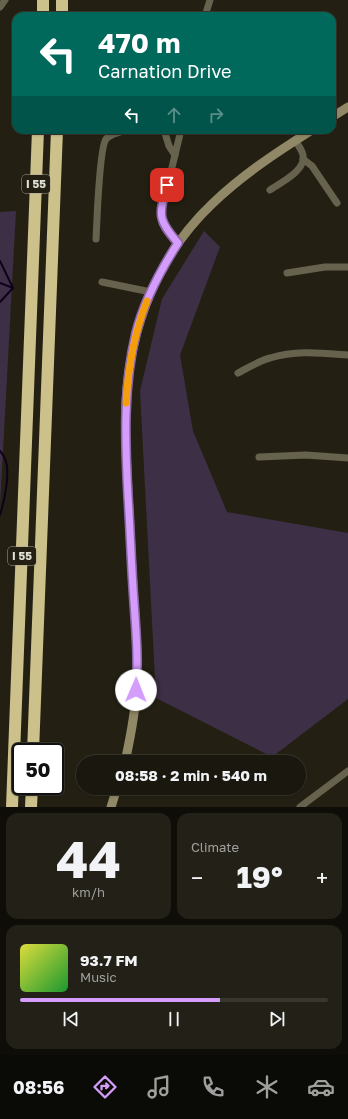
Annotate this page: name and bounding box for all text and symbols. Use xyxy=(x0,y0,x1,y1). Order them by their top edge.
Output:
text: 470 m xyxy=(98,26,180,59)
icon: left xyxy=(32,28,84,80)
text: Carnation Drive xyxy=(98,60,232,82)
icon: left xyxy=(121,104,143,126)
icon: ahead xyxy=(163,104,185,126)
icon: right xyxy=(205,104,227,126)
pin xyxy=(150,168,184,202)
icon: arrive xyxy=(156,174,178,196)
road number: I 55 xyxy=(22,175,50,193)
road number: I 55 xyxy=(8,547,36,565)
position arrow xyxy=(115,669,157,711)
speed limit sign: 50 xyxy=(12,743,64,795)
text: 08:58 · 2 min · 540 m xyxy=(115,766,267,784)
text: 44 xyxy=(56,827,121,889)
text: Climate xyxy=(191,839,239,855)
text: 19° xyxy=(236,859,283,895)
text: − xyxy=(191,864,203,891)
text: + xyxy=(316,864,328,891)
text: km/h xyxy=(72,884,105,900)
text: 93.7 FM xyxy=(80,951,138,969)
text: Music xyxy=(80,969,117,985)
icon: previous xyxy=(60,1008,82,1030)
icon: pause xyxy=(163,1008,185,1030)
icon: next xyxy=(266,1008,288,1030)
icon: directions xyxy=(91,1073,119,1101)
icon: music xyxy=(145,1073,173,1101)
icon: phone xyxy=(199,1073,227,1101)
icon: climate xyxy=(253,1073,281,1101)
icon: car xyxy=(307,1073,335,1101)
text: 08:56 xyxy=(13,1076,64,1098)

